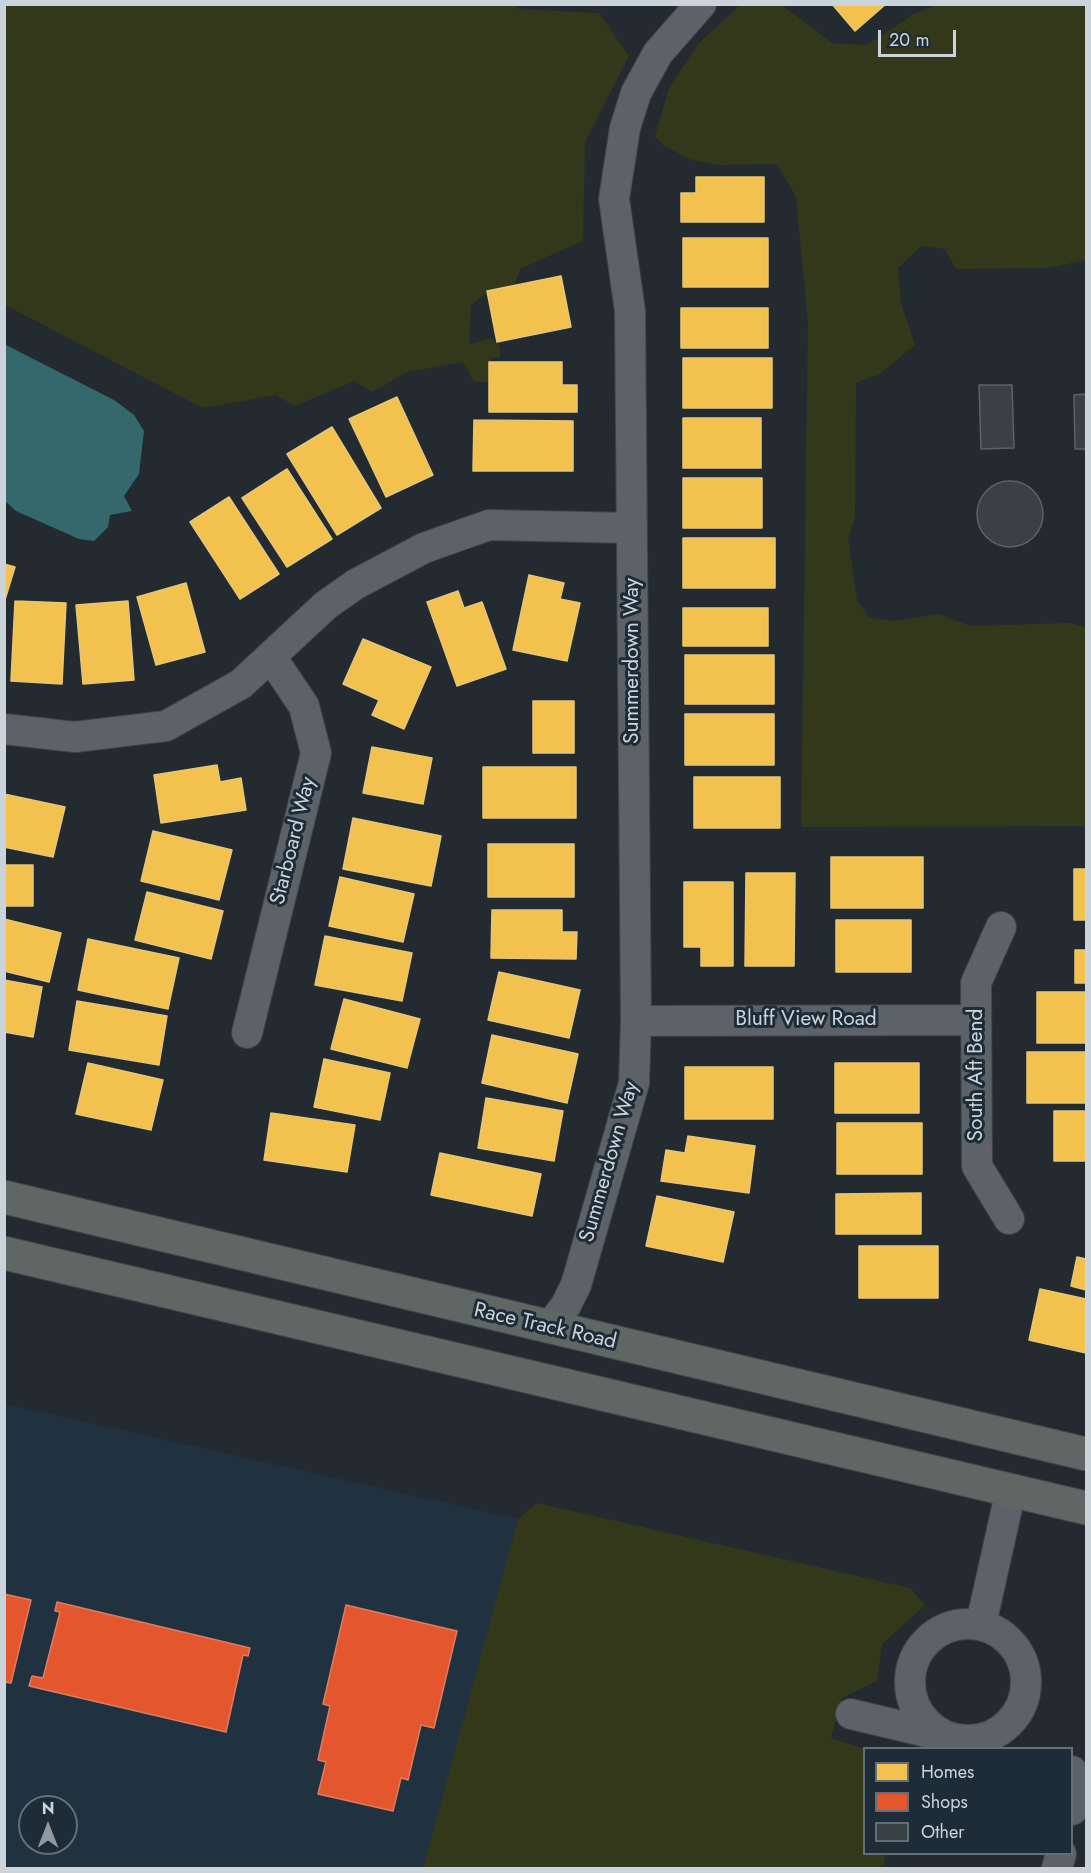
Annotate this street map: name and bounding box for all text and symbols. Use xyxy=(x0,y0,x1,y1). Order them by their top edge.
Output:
scale bar xyxy=(881,18,959,56)
text: 20 m xyxy=(889,27,929,53)
street label: Summerdown Way xyxy=(620,578,646,744)
street label: Starboard Way xyxy=(266,775,322,907)
street label: Bluff View Road xyxy=(735,1007,877,1033)
street label: South Aft Bend xyxy=(964,1008,990,1142)
street label: Summerdown Way xyxy=(575,1079,645,1245)
street label: Race Track Road xyxy=(471,1298,619,1356)
legend xyxy=(863,1747,1073,1855)
text: Homes xyxy=(921,1759,974,1785)
text: Shops xyxy=(921,1789,968,1815)
north arrow xyxy=(18,1795,78,1855)
text: N xyxy=(42,1797,54,1820)
text: Other xyxy=(921,1819,964,1845)

